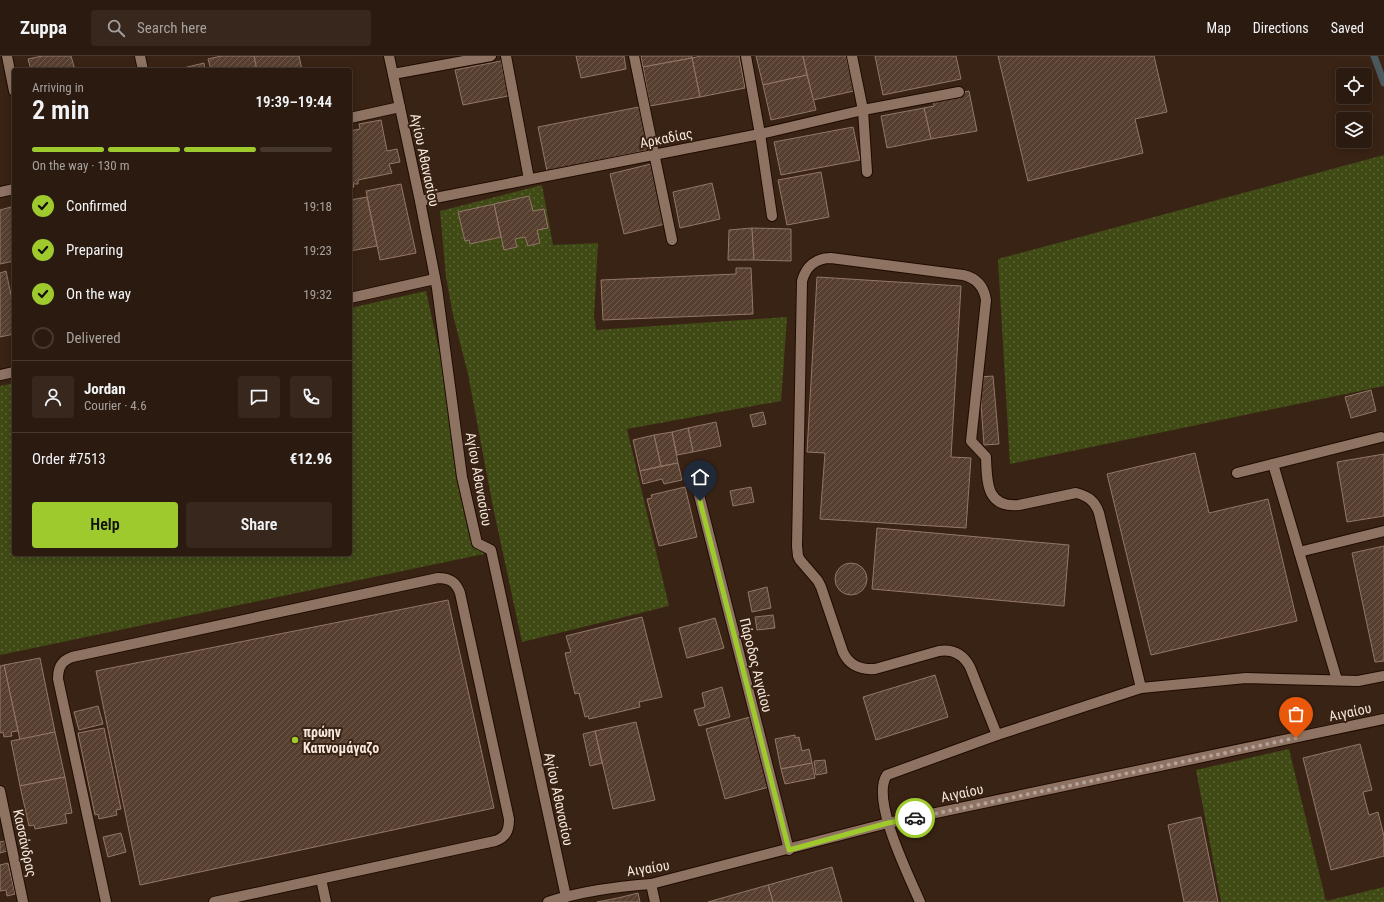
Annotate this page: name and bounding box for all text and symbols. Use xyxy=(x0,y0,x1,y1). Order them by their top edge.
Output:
search box xyxy=(91,10,371,46)
text: Zuppa xyxy=(20,16,67,39)
icon: search xyxy=(105,17,127,39)
text: Search here xyxy=(137,19,207,37)
text: Map xyxy=(1207,20,1231,36)
text: Directions xyxy=(1253,20,1309,36)
text: Saved xyxy=(1331,20,1364,36)
map controls xyxy=(1336,68,1372,148)
button: locate xyxy=(1336,68,1372,104)
text: Arriving in xyxy=(32,80,84,95)
text: 19:39–19:44 xyxy=(255,93,332,111)
text: 2 min xyxy=(32,95,90,125)
street label: Αγίου Αθανασίου xyxy=(407,112,443,208)
button: layers xyxy=(1336,112,1372,148)
street label: Αρκαδίας xyxy=(638,125,694,151)
text: On the way · 130 m xyxy=(32,158,129,173)
icon: check xyxy=(32,195,54,217)
text: Confirmed xyxy=(66,197,127,215)
text: 19:18 xyxy=(303,199,332,214)
icon: check xyxy=(32,239,54,261)
text: Preparing xyxy=(66,241,123,259)
text: 19:23 xyxy=(303,243,332,258)
icon: check xyxy=(32,283,54,305)
text: On the way xyxy=(66,285,131,303)
text: 19:32 xyxy=(303,287,332,302)
text: Delivered xyxy=(66,329,121,347)
button: person xyxy=(32,376,74,418)
button: chat xyxy=(238,376,280,418)
button: phone xyxy=(290,376,332,418)
text: Jordan xyxy=(84,380,126,398)
text: Courier · 4.6 xyxy=(84,398,147,413)
street label: Αγίου Αθανασίου xyxy=(463,431,495,527)
text: Order #7513 xyxy=(32,450,106,468)
text: €12.96 xyxy=(290,450,332,468)
pin xyxy=(683,460,717,501)
icon: home xyxy=(689,466,711,488)
button: Help xyxy=(32,502,178,548)
button: Share xyxy=(186,502,332,548)
street label: Πάροδος Αιγαίου xyxy=(737,616,775,714)
pin xyxy=(1279,697,1313,738)
street label: Αιγαίου xyxy=(1327,700,1373,724)
icon: bag xyxy=(1285,703,1307,725)
place label: πρώην Καπνομάγαζο xyxy=(303,724,379,756)
marker: πρώην Καπνομάγαζο xyxy=(290,735,300,745)
street label: Αγίου Αθανασίου xyxy=(541,751,577,847)
street label: Αιγαίου xyxy=(939,781,985,805)
courier xyxy=(895,798,935,838)
icon: car xyxy=(904,807,926,829)
street label: Κασσάνδρας xyxy=(10,808,40,878)
street label: Αιγαίου xyxy=(625,857,671,879)

